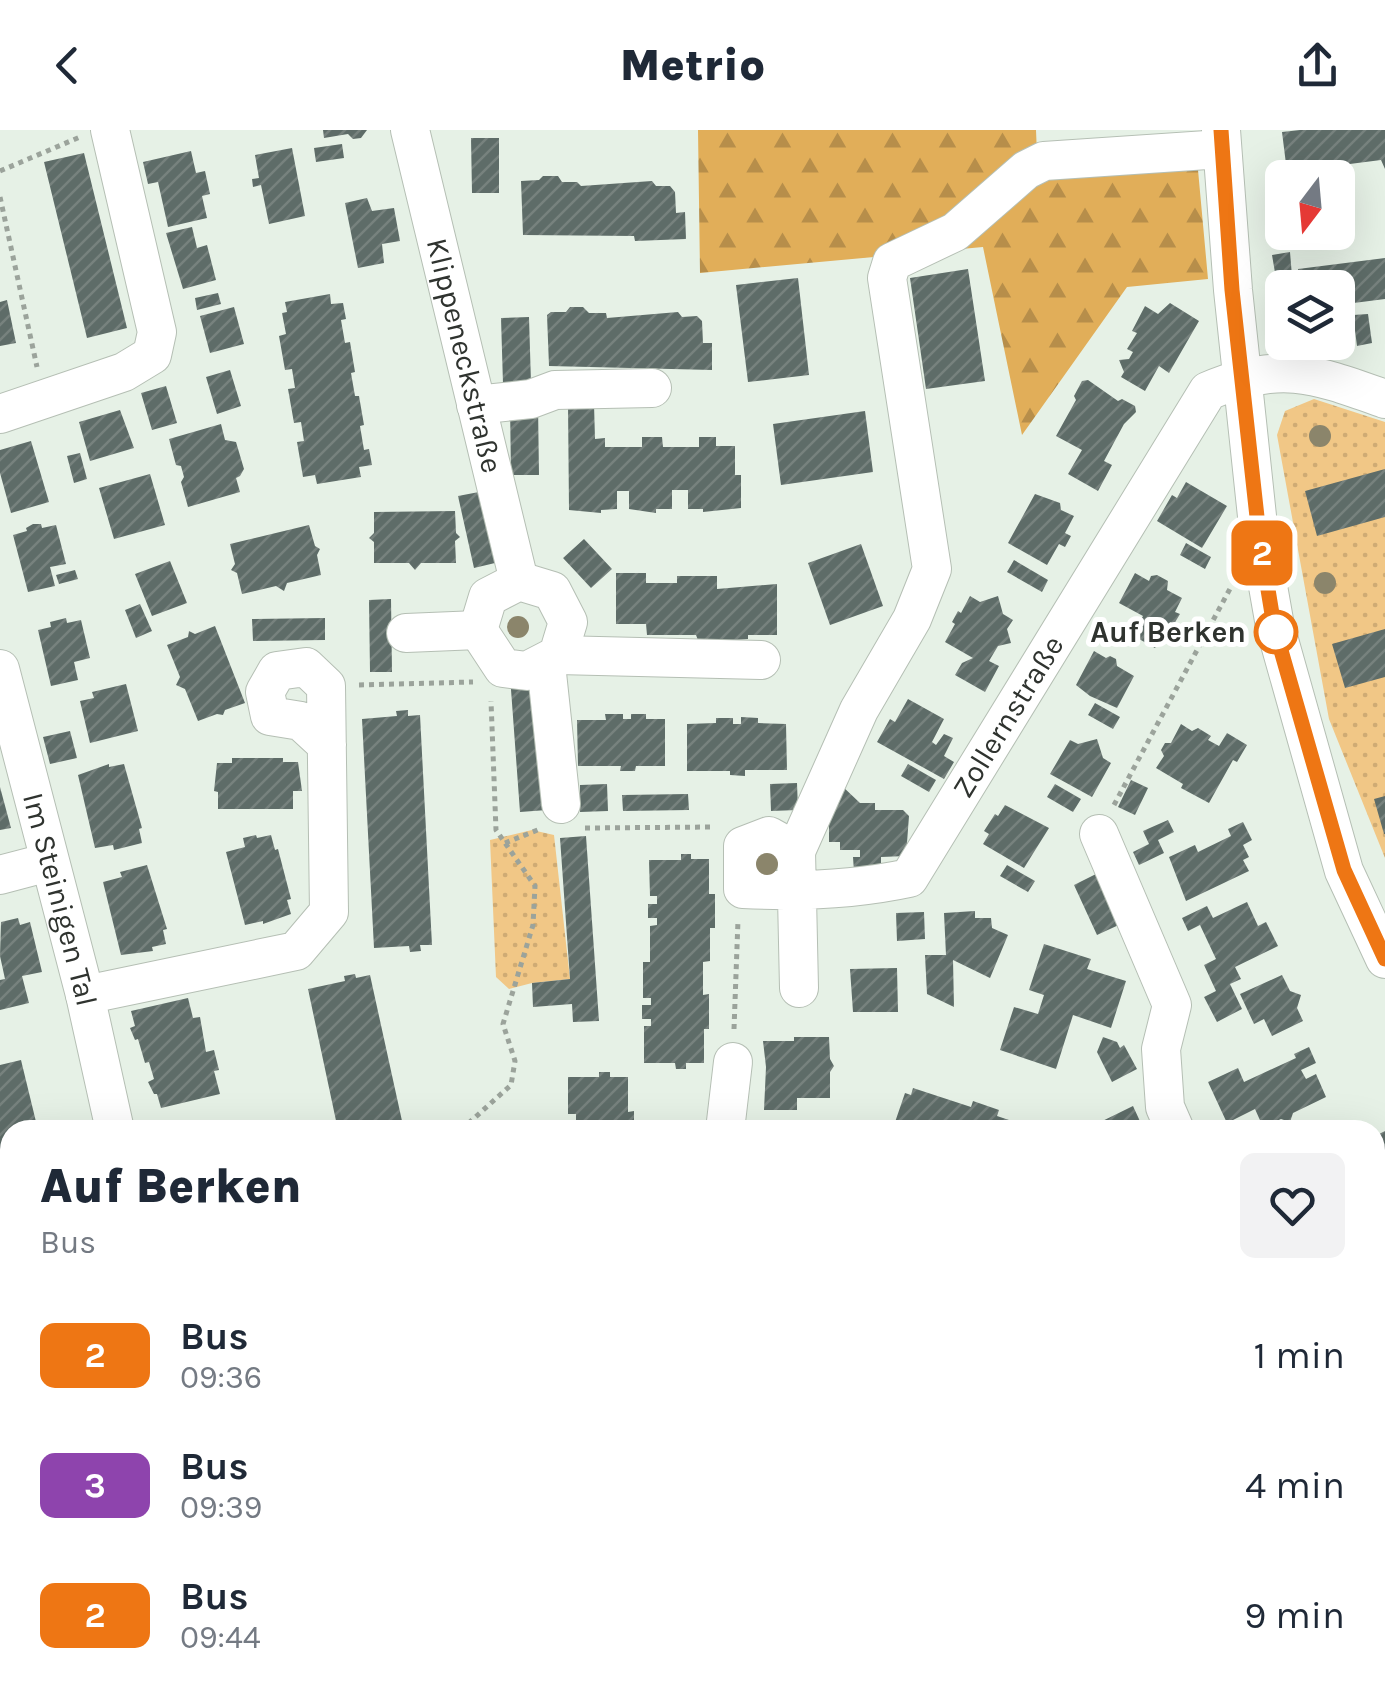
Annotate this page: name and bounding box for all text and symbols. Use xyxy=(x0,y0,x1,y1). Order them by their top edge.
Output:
icon: back xyxy=(40,38,95,93)
icon: share xyxy=(1290,38,1345,93)
text: Metrio xyxy=(620,39,765,91)
north arrow xyxy=(1265,160,1355,250)
map controls xyxy=(1265,160,1355,360)
street label: Klippeneckstraße xyxy=(419,235,510,476)
button: layers xyxy=(1265,270,1355,360)
line badge: 2 xyxy=(1230,520,1294,586)
text: 2 xyxy=(1251,533,1273,574)
marker: Auf Berken xyxy=(1255,611,1297,653)
place label: Auf Berken xyxy=(1090,614,1246,650)
street label: Zollernstraße xyxy=(945,629,1071,804)
street label: Im Steinigen Tal xyxy=(15,789,105,1009)
button: heart xyxy=(1240,1153,1345,1258)
text: Auf Berken xyxy=(40,1158,302,1214)
text: Bus xyxy=(40,1224,96,1261)
text: Bus xyxy=(180,1314,249,1359)
text: 1 min xyxy=(1254,1333,1345,1378)
text: 2 xyxy=(84,1335,106,1376)
text: 09:36 xyxy=(180,1359,262,1396)
text: Bus xyxy=(180,1444,249,1489)
text: 4 min xyxy=(1245,1463,1345,1508)
text: 3 xyxy=(84,1465,106,1506)
text: 09:39 xyxy=(180,1489,262,1526)
text: Bus xyxy=(180,1574,249,1619)
text: 9 min xyxy=(1244,1593,1345,1638)
text: 2 xyxy=(84,1595,106,1636)
text: 09:44 xyxy=(180,1619,261,1656)

